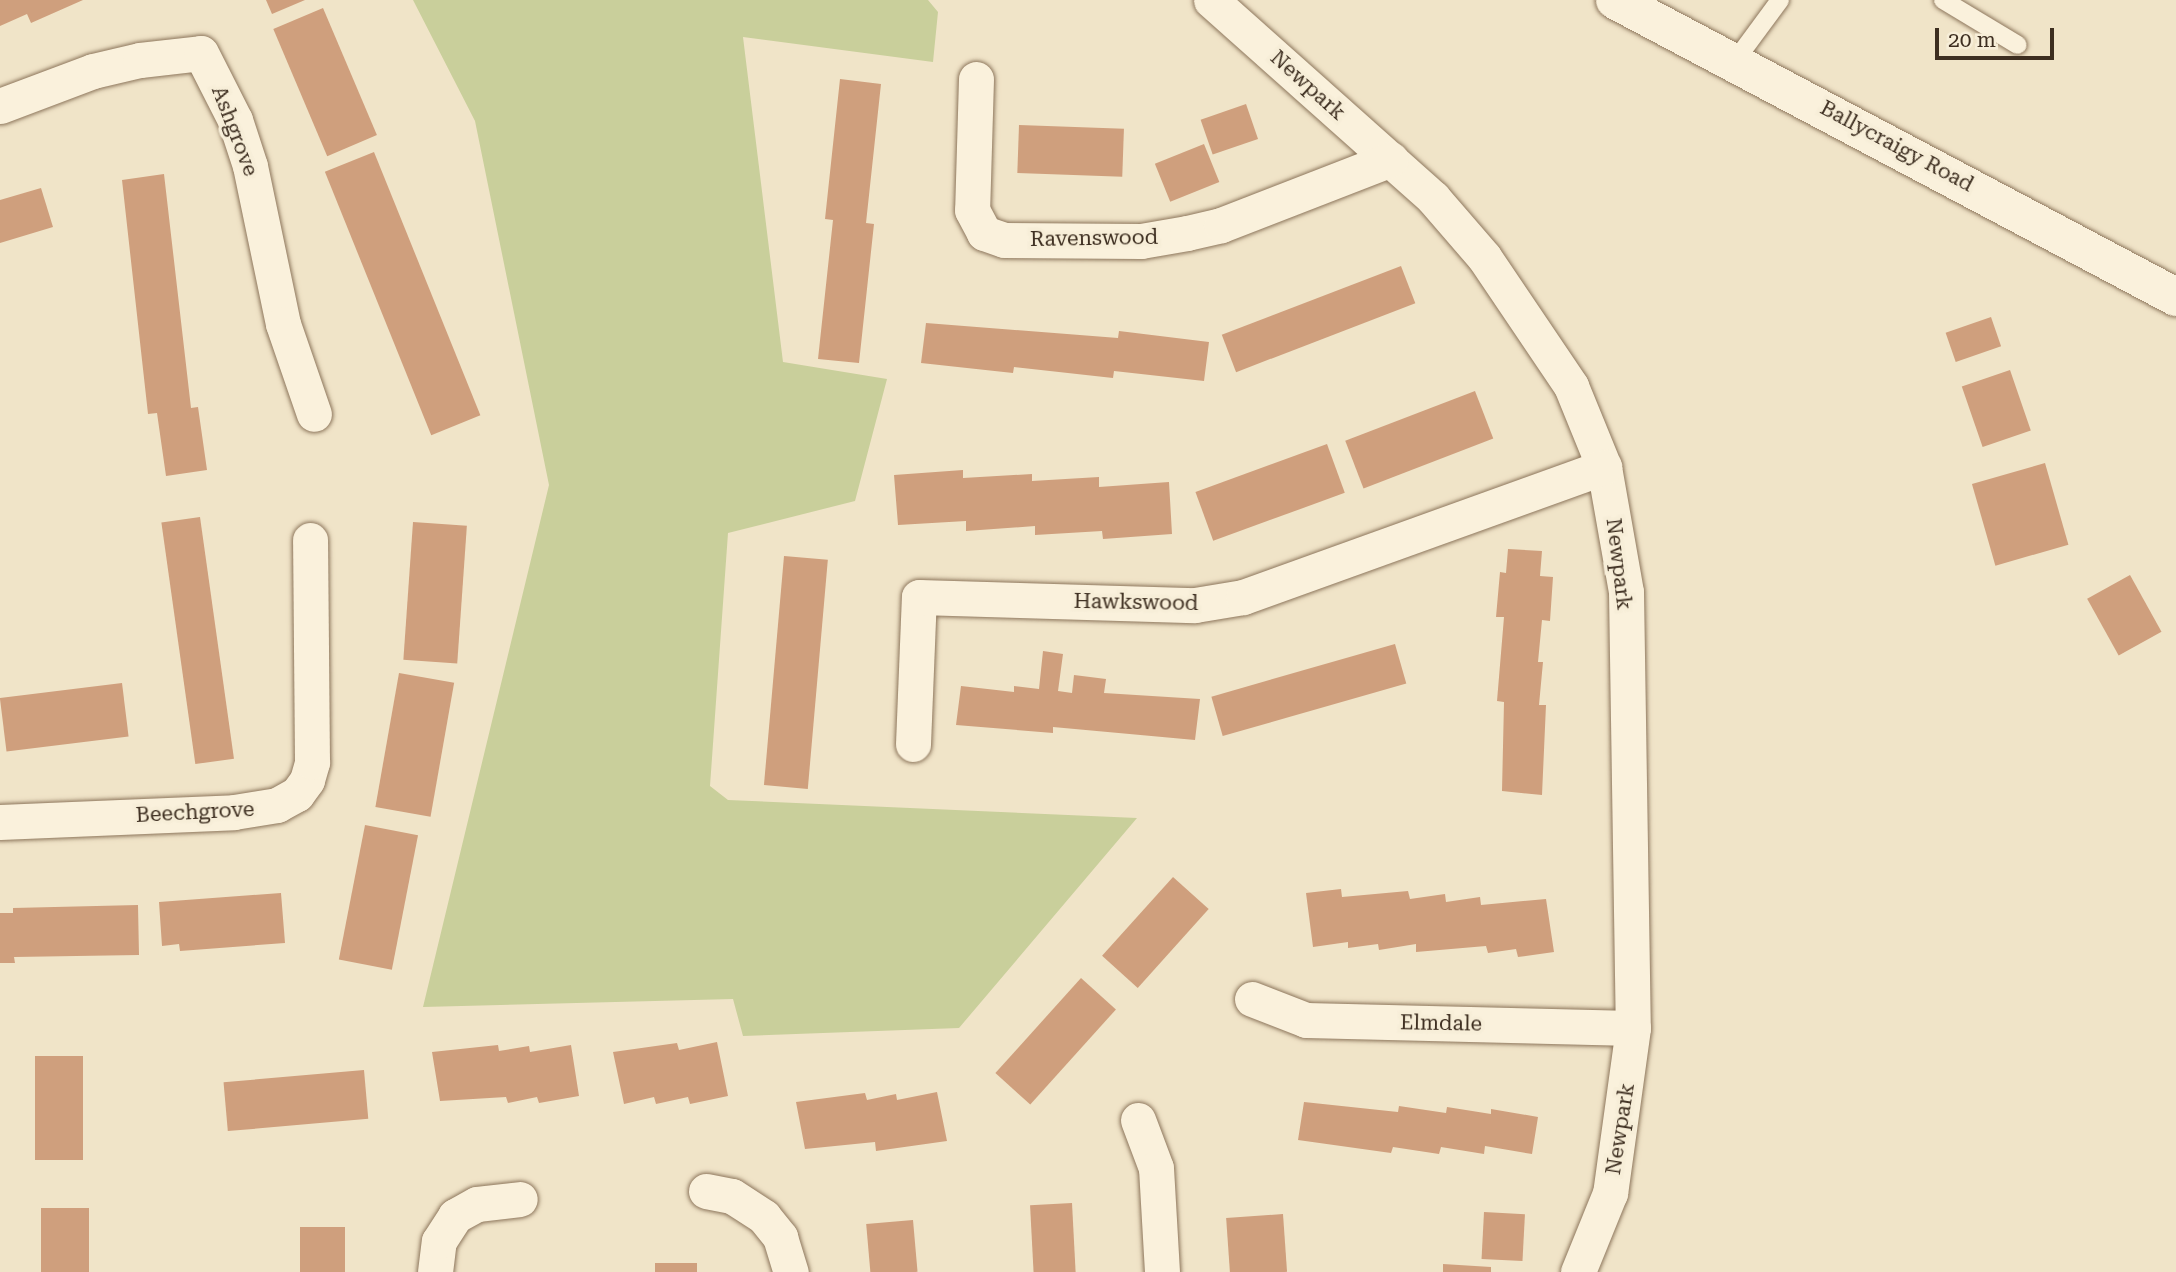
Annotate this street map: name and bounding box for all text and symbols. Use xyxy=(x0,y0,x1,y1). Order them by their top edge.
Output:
scale bar xyxy=(1938,14,2057,58)
text: 20 m xyxy=(1948,28,1996,52)
street label: Newpark xyxy=(1265,45,1351,125)
street label: Ashgrove xyxy=(206,82,264,180)
street label: Ballycraigy Road xyxy=(1816,95,1978,197)
street label: Ravenswood xyxy=(1030,224,1158,252)
street label: Newpark xyxy=(1601,517,1637,611)
street label: Hawkswood xyxy=(1073,588,1199,616)
street label: Beechgrove xyxy=(135,796,255,828)
street label: Elmdale xyxy=(1400,1010,1482,1036)
street label: Newpark xyxy=(1600,1081,1640,1177)

